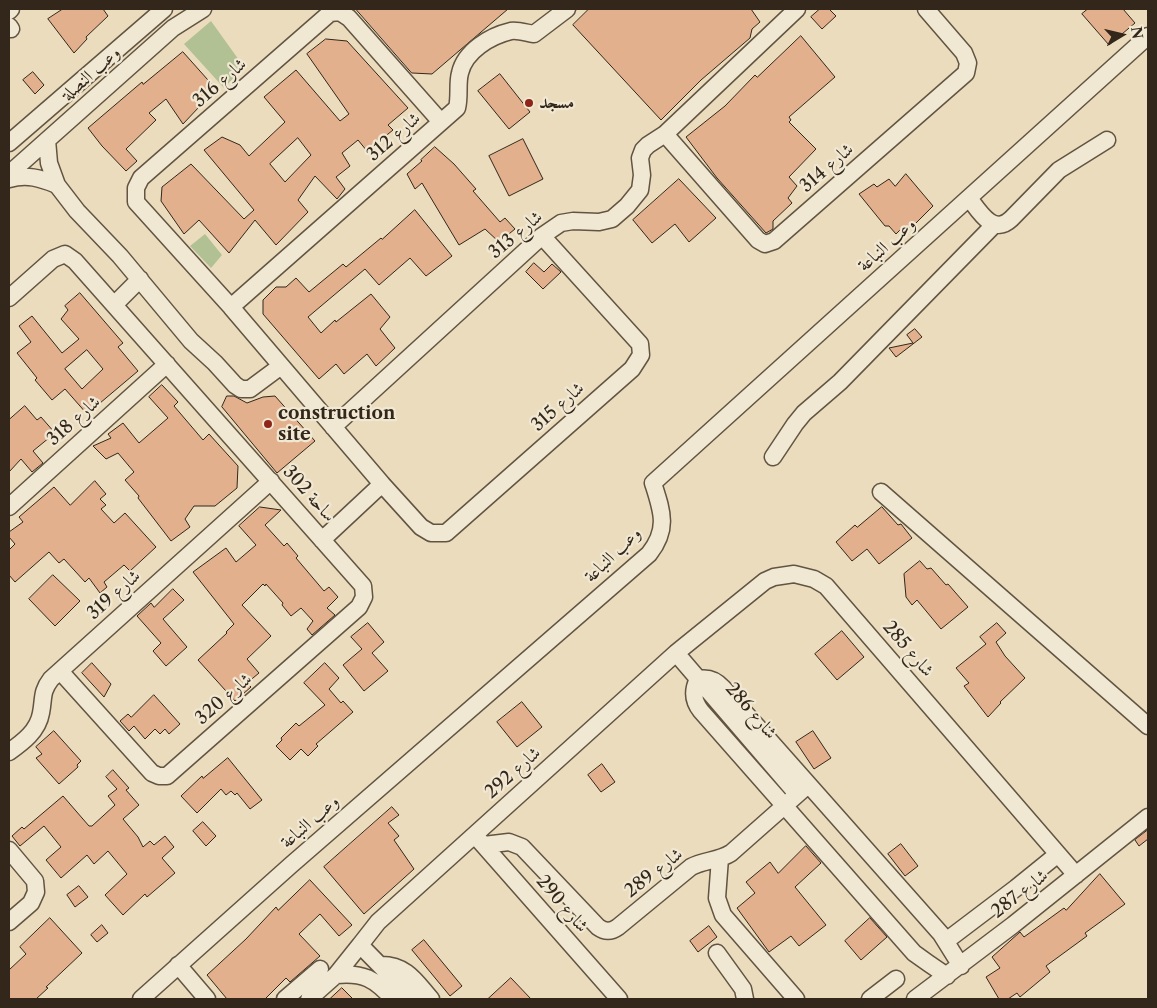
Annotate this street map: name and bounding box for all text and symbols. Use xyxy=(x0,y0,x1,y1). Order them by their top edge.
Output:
north arrow xyxy=(1097,10,1147,60)
text: N xyxy=(1127,25,1147,40)
street label: وعب النصلة xyxy=(57,42,125,106)
street label: شارع 316 xyxy=(189,54,251,112)
place label: مسجد xyxy=(539,92,574,114)
marker: مسجد xyxy=(523,97,535,109)
street label: شارع 312 xyxy=(363,108,425,166)
street label: شارع 314 xyxy=(796,139,858,197)
street label: شارع 313 xyxy=(485,206,547,264)
street label: وعب النباعة xyxy=(854,213,920,277)
street label: شارع 315 xyxy=(527,378,589,436)
street label: شارع 318 xyxy=(43,391,105,451)
place label: construction site xyxy=(278,403,395,446)
marker: construction site xyxy=(262,418,274,430)
street label: ساحة 302 xyxy=(278,461,340,527)
street label: وعب النباعة xyxy=(580,523,646,587)
street label: شارع 319 xyxy=(83,566,145,624)
street label: شارع 285 xyxy=(878,617,938,681)
street label: شارع 320 xyxy=(191,669,257,729)
street label: شارع 286 xyxy=(721,678,781,744)
street label: شارع 292 xyxy=(481,742,545,804)
street label: وعب النباعة xyxy=(276,791,344,853)
street label: شارع 289 xyxy=(621,844,687,902)
street label: شارع 287 xyxy=(987,865,1053,923)
street label: شارع 290 xyxy=(531,871,593,937)

